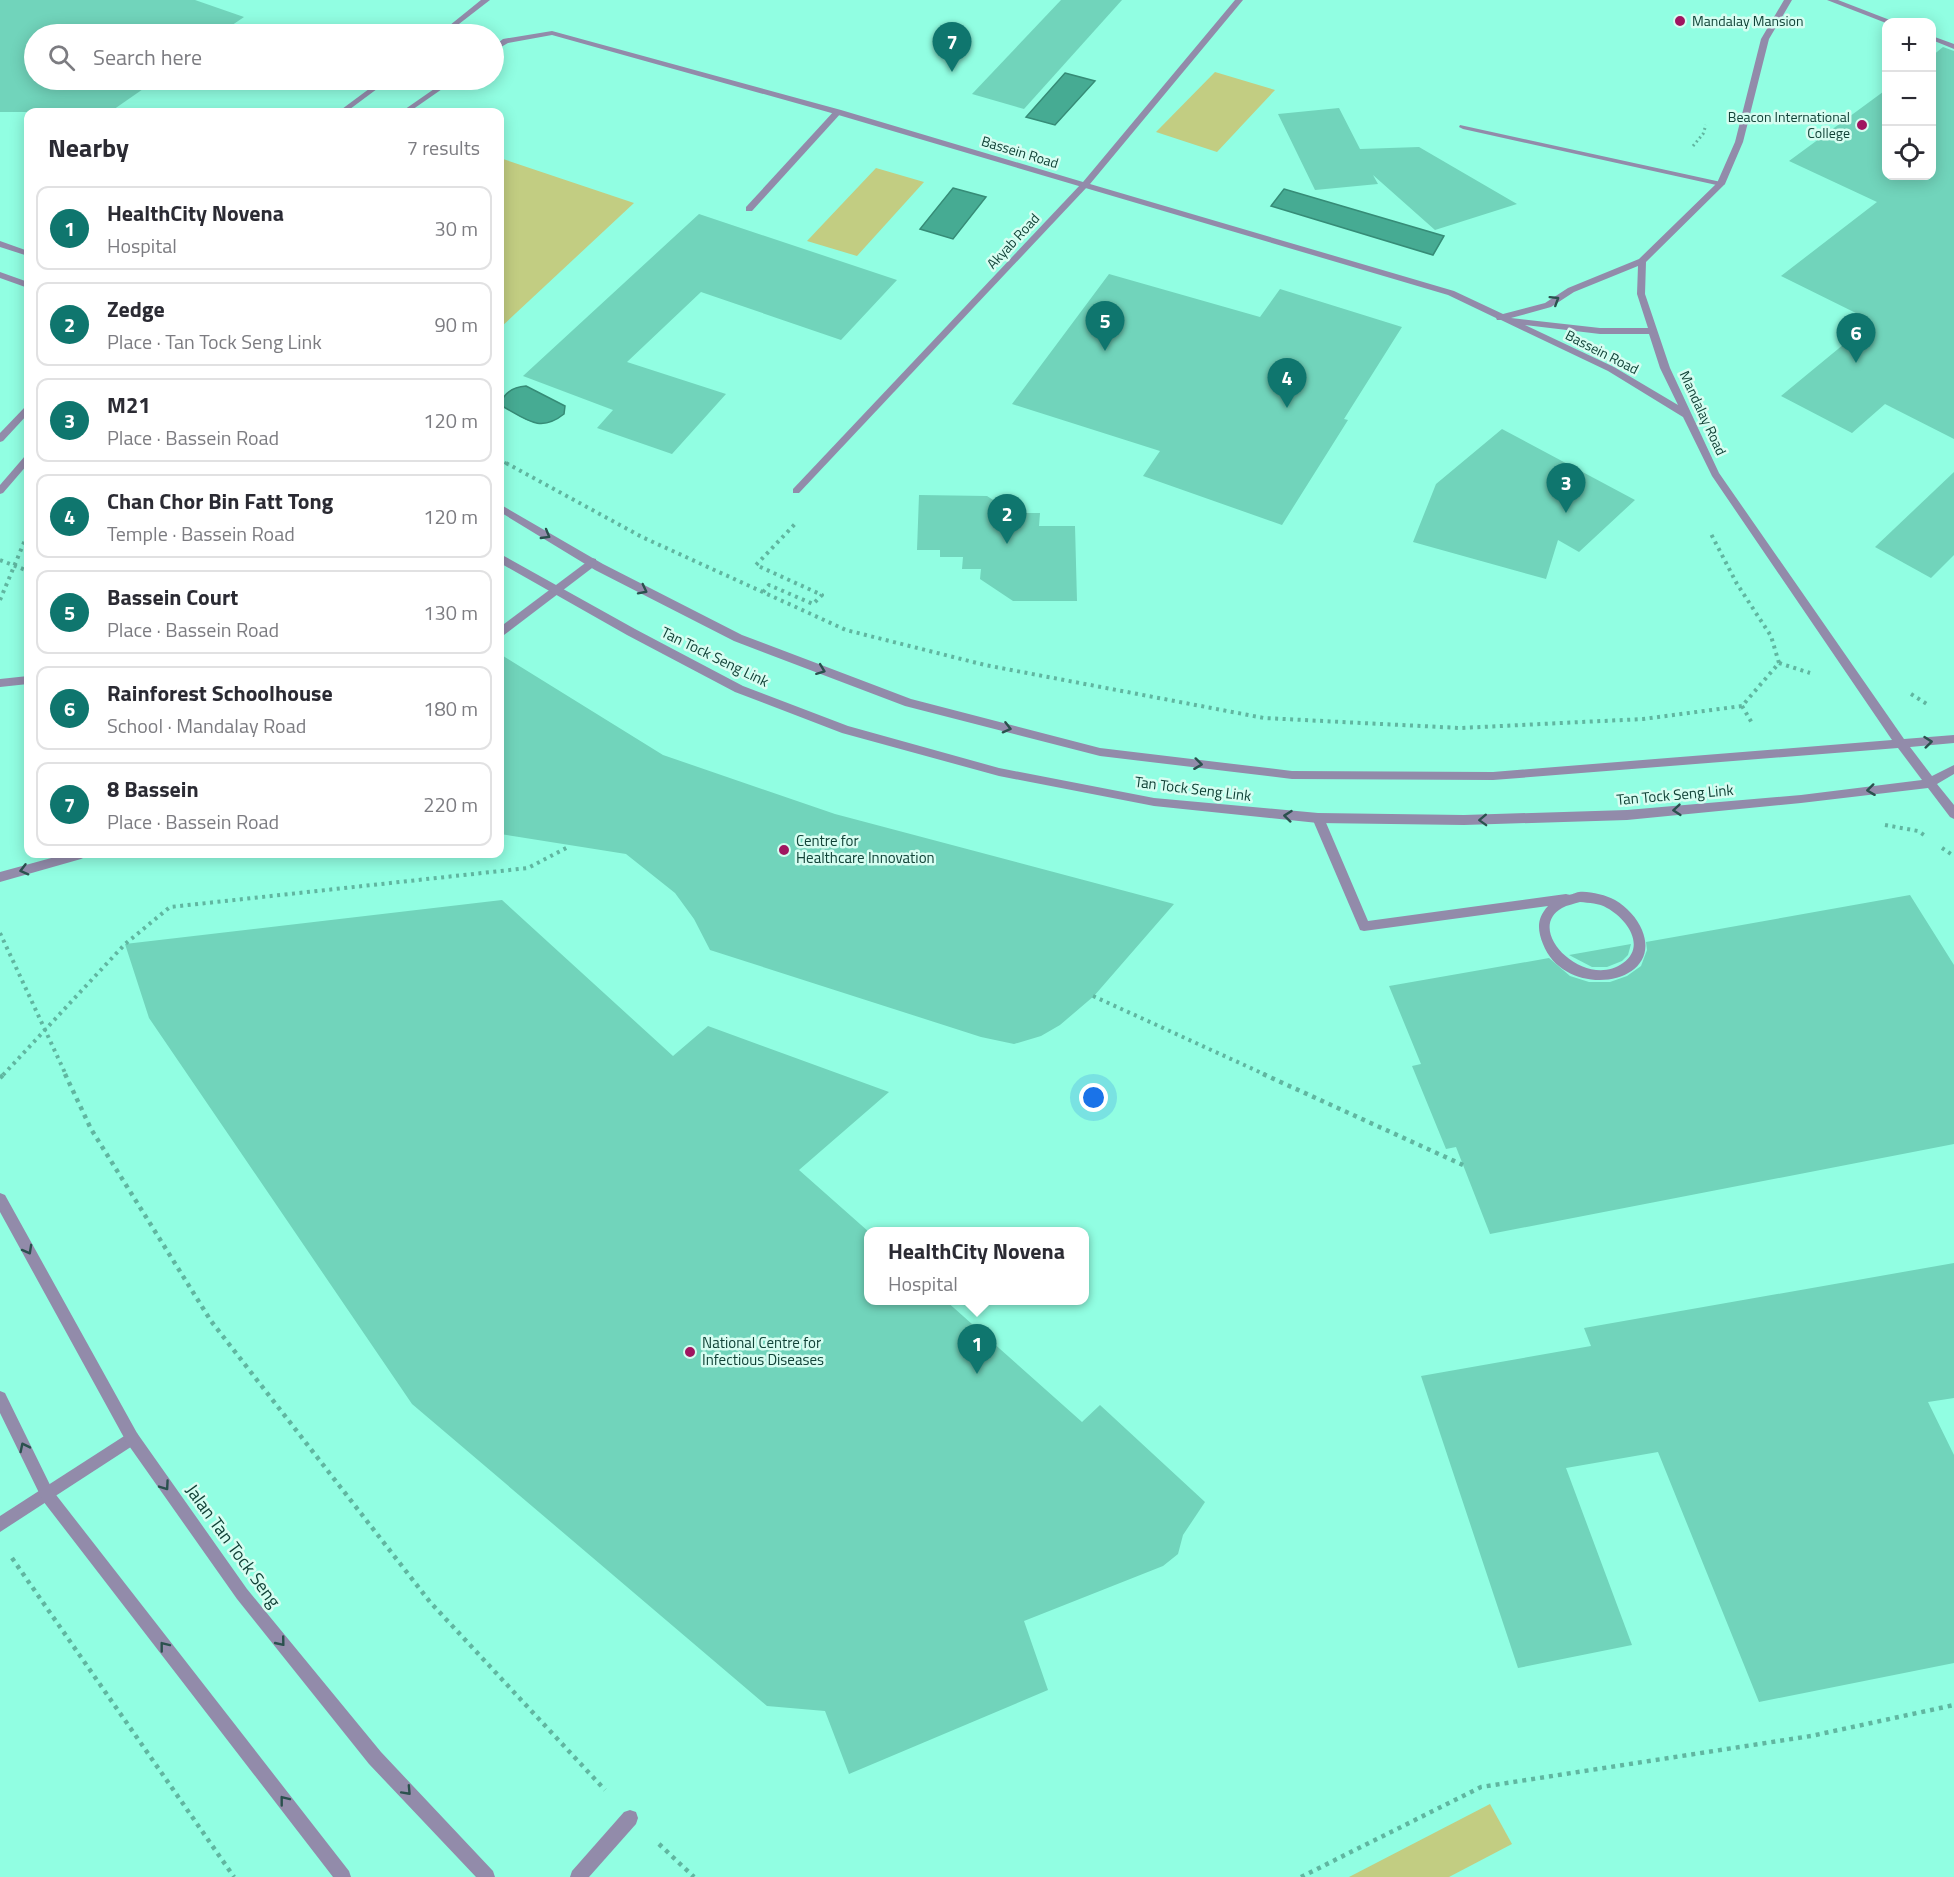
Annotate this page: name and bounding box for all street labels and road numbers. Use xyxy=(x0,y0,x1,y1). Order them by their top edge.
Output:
street label: Bassein Road xyxy=(979,130,1061,173)
street label: Akyab Road xyxy=(981,208,1044,273)
street label: Bassein Road xyxy=(1562,324,1643,379)
street label: Mandalay Road xyxy=(1675,367,1732,458)
street label: Tan Tock Seng Link xyxy=(657,620,773,693)
street label: Tan Tock Seng Link xyxy=(1133,770,1253,807)
street label: Tan Tock Seng Link xyxy=(1615,778,1734,811)
street label: Jalan Tan Tock Seng xyxy=(179,1478,288,1613)

